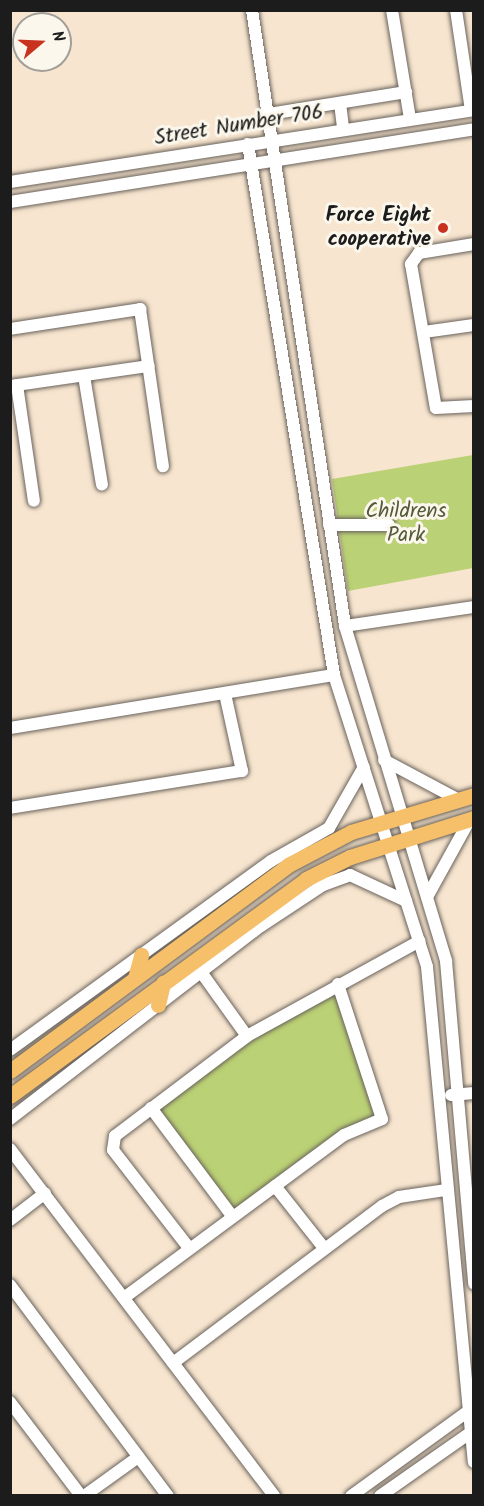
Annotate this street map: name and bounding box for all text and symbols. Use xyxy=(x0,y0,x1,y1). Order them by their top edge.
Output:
north arrow xyxy=(12,12,72,72)
text: N xyxy=(44,28,71,45)
street label: Street Number 706 xyxy=(153,100,325,152)
place label: Force Eight cooperative xyxy=(325,203,431,253)
marker: Force Eight cooperative xyxy=(436,221,450,235)
park label: Childrens Park xyxy=(366,499,446,549)

